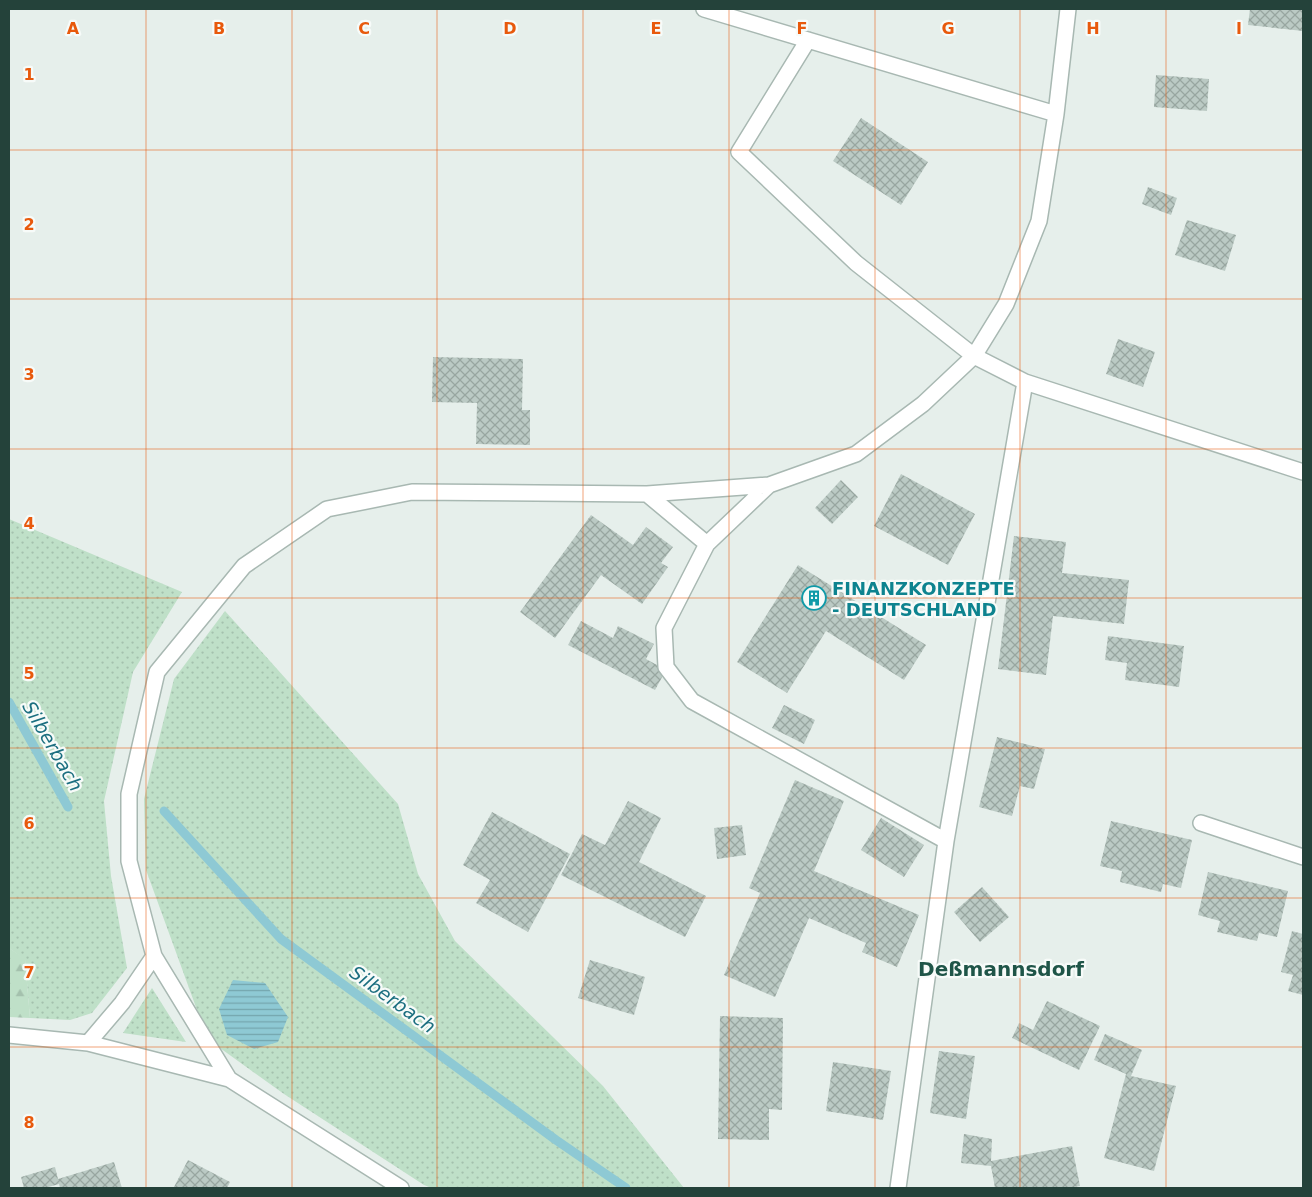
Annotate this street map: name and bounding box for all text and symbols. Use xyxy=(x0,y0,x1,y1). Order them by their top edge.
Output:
text: A xyxy=(67,19,80,38)
text: B xyxy=(213,19,225,38)
text: C xyxy=(358,19,370,38)
text: D xyxy=(503,19,517,38)
text: E xyxy=(651,19,661,38)
text: F xyxy=(797,19,807,38)
text: G xyxy=(941,19,955,38)
text: H xyxy=(1086,19,1100,38)
text: I xyxy=(1236,19,1242,38)
text: 1 xyxy=(23,65,35,84)
text: 2 xyxy=(23,215,35,234)
text: 3 xyxy=(23,365,35,384)
text: 4 xyxy=(23,514,35,533)
place label: FINANZKONZEPTE - DEUTSCHLAND xyxy=(832,578,1015,620)
building icon: FINANZKONZEPTE - DEUTSCHLAND xyxy=(801,585,827,611)
text: 5 xyxy=(23,664,35,683)
water label: Silberbach xyxy=(18,697,88,795)
text: 6 xyxy=(23,814,35,833)
district label: Deßmannsdorf xyxy=(918,957,1084,981)
water label: Silberbach xyxy=(346,961,440,1037)
text: 7 xyxy=(23,963,35,982)
text: 8 xyxy=(23,1113,35,1132)

